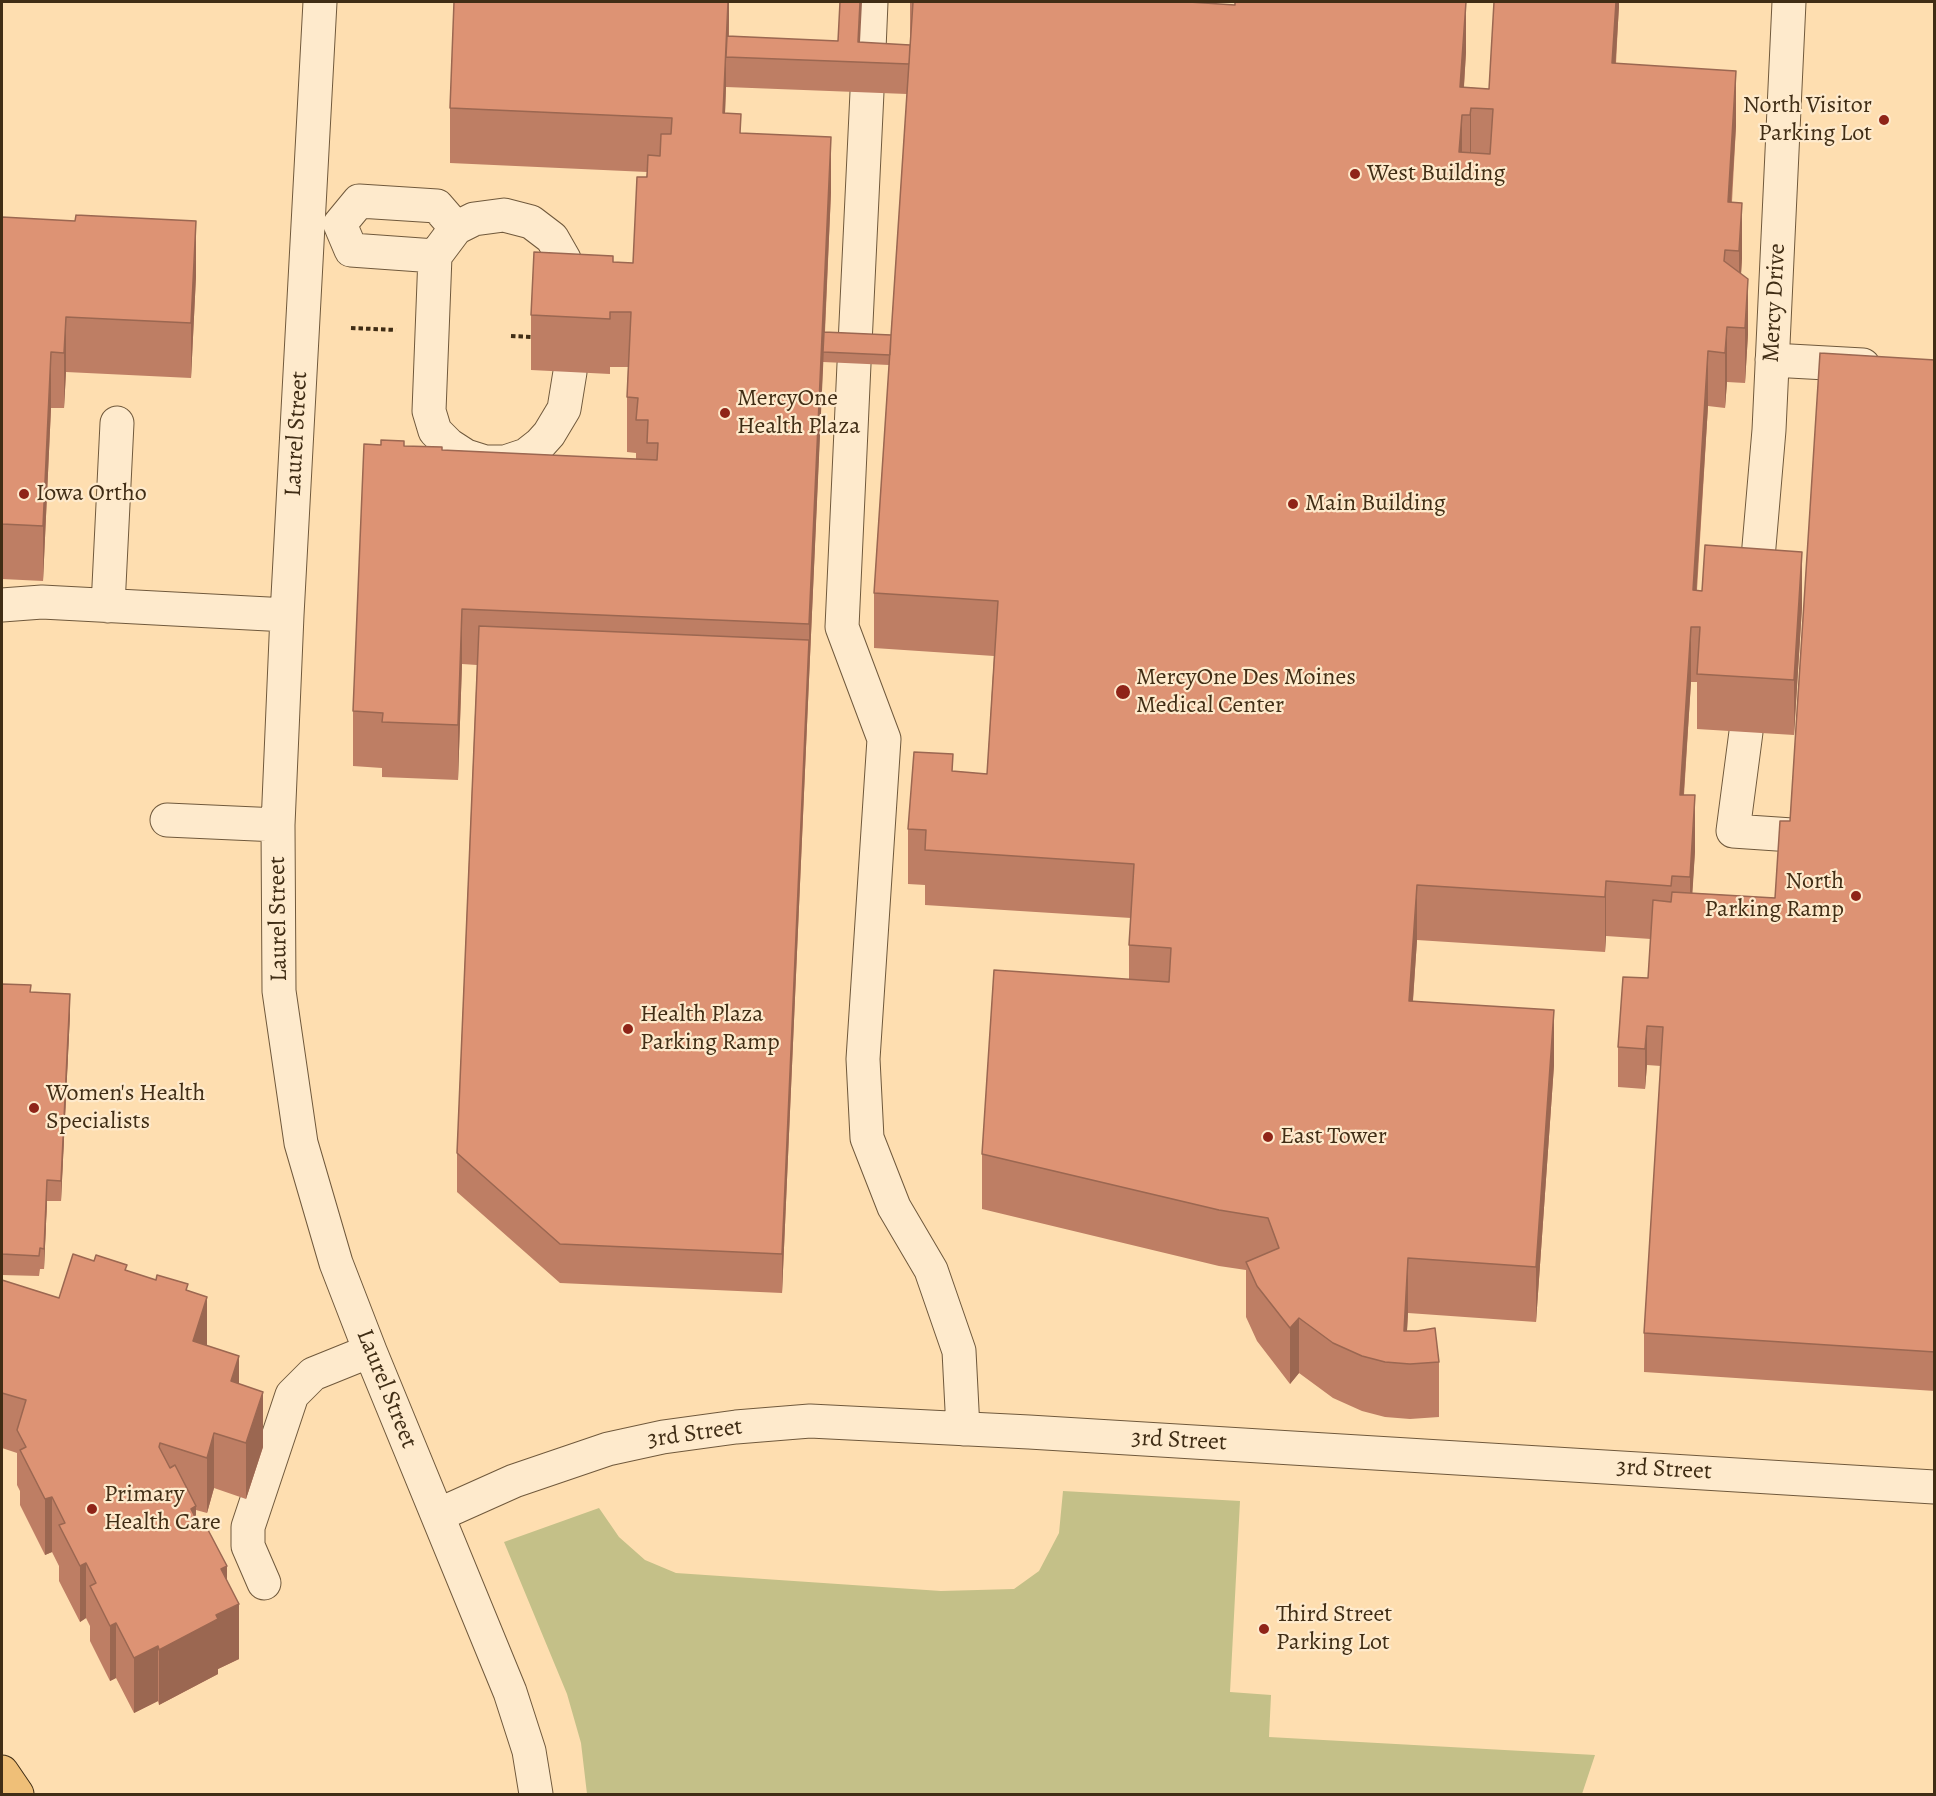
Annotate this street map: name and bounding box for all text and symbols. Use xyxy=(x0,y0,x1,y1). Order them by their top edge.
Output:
place label: North Visitor Parking Lot xyxy=(1743,92,1872,148)
marker: North Visitor Parking Lot xyxy=(1877,113,1891,127)
place label: West Building xyxy=(1367,160,1505,188)
marker: West Building xyxy=(1348,167,1362,181)
street label: Mercy Drive xyxy=(1758,243,1792,363)
street label: Laurel Street xyxy=(279,371,315,497)
place label: MercyOne Health Plaza xyxy=(737,385,860,441)
marker: MercyOne Health Plaza xyxy=(718,406,732,420)
place label: Iowa Ortho xyxy=(36,480,147,508)
marker: Iowa Ortho xyxy=(17,487,31,501)
place label: Main Building xyxy=(1305,490,1446,518)
marker: Main Building xyxy=(1286,497,1300,511)
place label: MercyOne Des Moines Medical Center xyxy=(1136,664,1356,720)
marker: MercyOne Des Moines Medical Center xyxy=(1114,683,1132,701)
street label: Laurel Street xyxy=(264,856,294,982)
place label: North Parking Ramp xyxy=(1704,868,1844,924)
marker: North Parking Ramp xyxy=(1849,889,1863,903)
place label: Health Plaza Parking Ramp xyxy=(640,1001,780,1057)
marker: Health Plaza Parking Ramp xyxy=(621,1022,635,1036)
place label: Women's Health Specialists xyxy=(46,1080,205,1136)
marker: Women's Health Specialists xyxy=(27,1101,41,1115)
place label: East Tower xyxy=(1280,1123,1387,1151)
marker: East Tower xyxy=(1261,1130,1275,1144)
street label: Laurel Street xyxy=(349,1325,423,1453)
street label: 3rd Street xyxy=(646,1413,744,1455)
street label: 3rd Street xyxy=(1131,1424,1227,1458)
street label: 3rd Street xyxy=(1616,1453,1712,1487)
place label: Primary Health Care xyxy=(104,1481,221,1537)
marker: Primary Health Care xyxy=(85,1502,99,1516)
place label: Third Street Parking Lot xyxy=(1276,1601,1392,1657)
marker: Third Street Parking Lot xyxy=(1257,1622,1271,1636)

